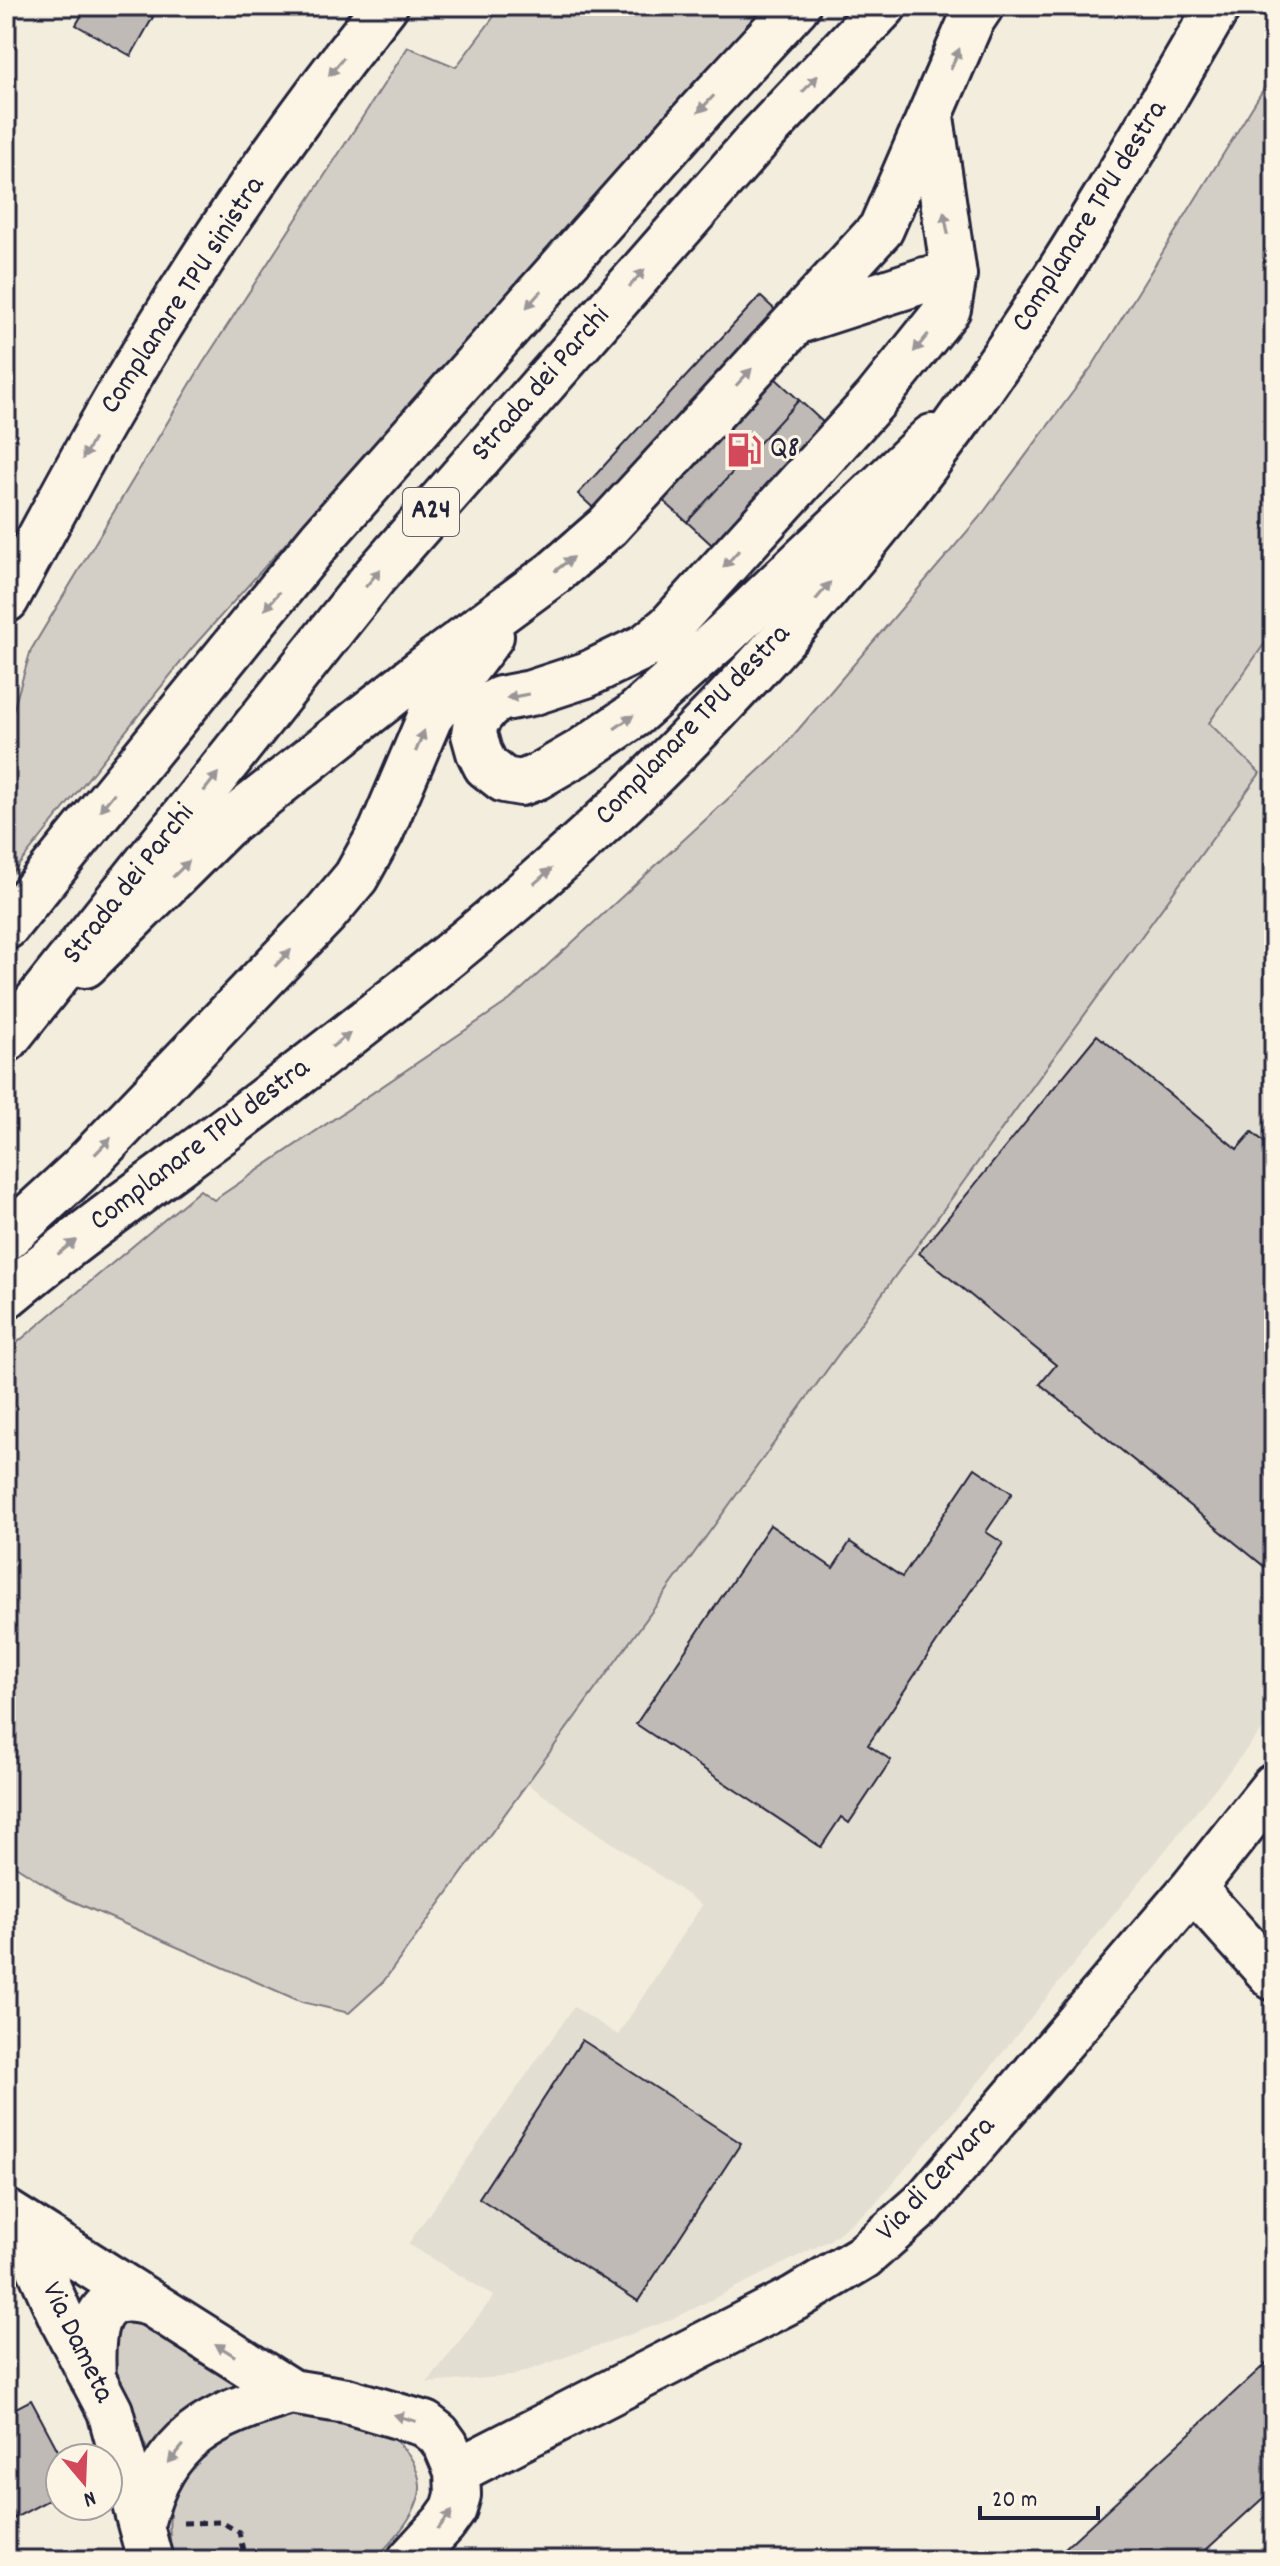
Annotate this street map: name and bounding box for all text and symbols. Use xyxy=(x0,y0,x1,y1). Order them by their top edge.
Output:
one-way arrow xyxy=(948,48,961,71)
one-way arrow xyxy=(328,57,345,77)
one-way arrow xyxy=(801,75,819,94)
street label: Complanare TPU destra xyxy=(1002,92,1180,341)
one-way arrow xyxy=(698,94,716,113)
street label: Complanare TPU sinistra xyxy=(91,168,278,424)
one-way arrow xyxy=(939,211,952,236)
one-way arrow xyxy=(628,268,645,288)
one-way arrow xyxy=(526,288,543,308)
street label: Strada dei Parchi xyxy=(462,298,622,472)
one-way arrow xyxy=(914,333,930,353)
one-way arrow xyxy=(735,368,753,387)
place label: Q8 xyxy=(770,429,800,472)
fuel station icon: Q8 xyxy=(725,431,763,469)
one-way arrow xyxy=(81,438,95,461)
road number: A24 xyxy=(403,488,459,536)
one-way arrow xyxy=(723,549,741,568)
one-way arrow xyxy=(554,557,574,573)
one-way arrow xyxy=(364,569,381,589)
one-way arrow xyxy=(814,581,831,601)
one-way arrow xyxy=(264,591,280,611)
street label: Complanare TPU destra xyxy=(586,615,803,837)
one-way arrow xyxy=(505,690,530,702)
one-way arrow xyxy=(614,715,635,730)
one-way arrow xyxy=(414,729,427,753)
one-way arrow xyxy=(203,772,219,792)
one-way arrow xyxy=(99,792,116,813)
street label: Strada dei Parchi xyxy=(53,795,207,975)
one-way arrow xyxy=(171,861,190,879)
one-way arrow xyxy=(533,868,553,885)
one-way arrow xyxy=(273,949,292,968)
one-way arrow xyxy=(331,1033,352,1049)
street label: Complanare TPU destra xyxy=(82,1048,321,1243)
one-way arrow xyxy=(94,1137,112,1156)
one-way arrow xyxy=(57,1239,77,1256)
street label: Via di Cervara xyxy=(867,2107,1007,2253)
street label: Via Dameta xyxy=(28,2275,124,2411)
one-way arrow xyxy=(214,2344,236,2358)
one-way arrow xyxy=(393,2411,417,2424)
north arrow xyxy=(44,2442,124,2522)
one-way arrow xyxy=(168,2444,184,2464)
scale bar xyxy=(980,2470,1098,2520)
text: N xyxy=(79,2481,100,2514)
text: 20 m xyxy=(992,2484,1038,2518)
one-way arrow xyxy=(437,2510,453,2530)

